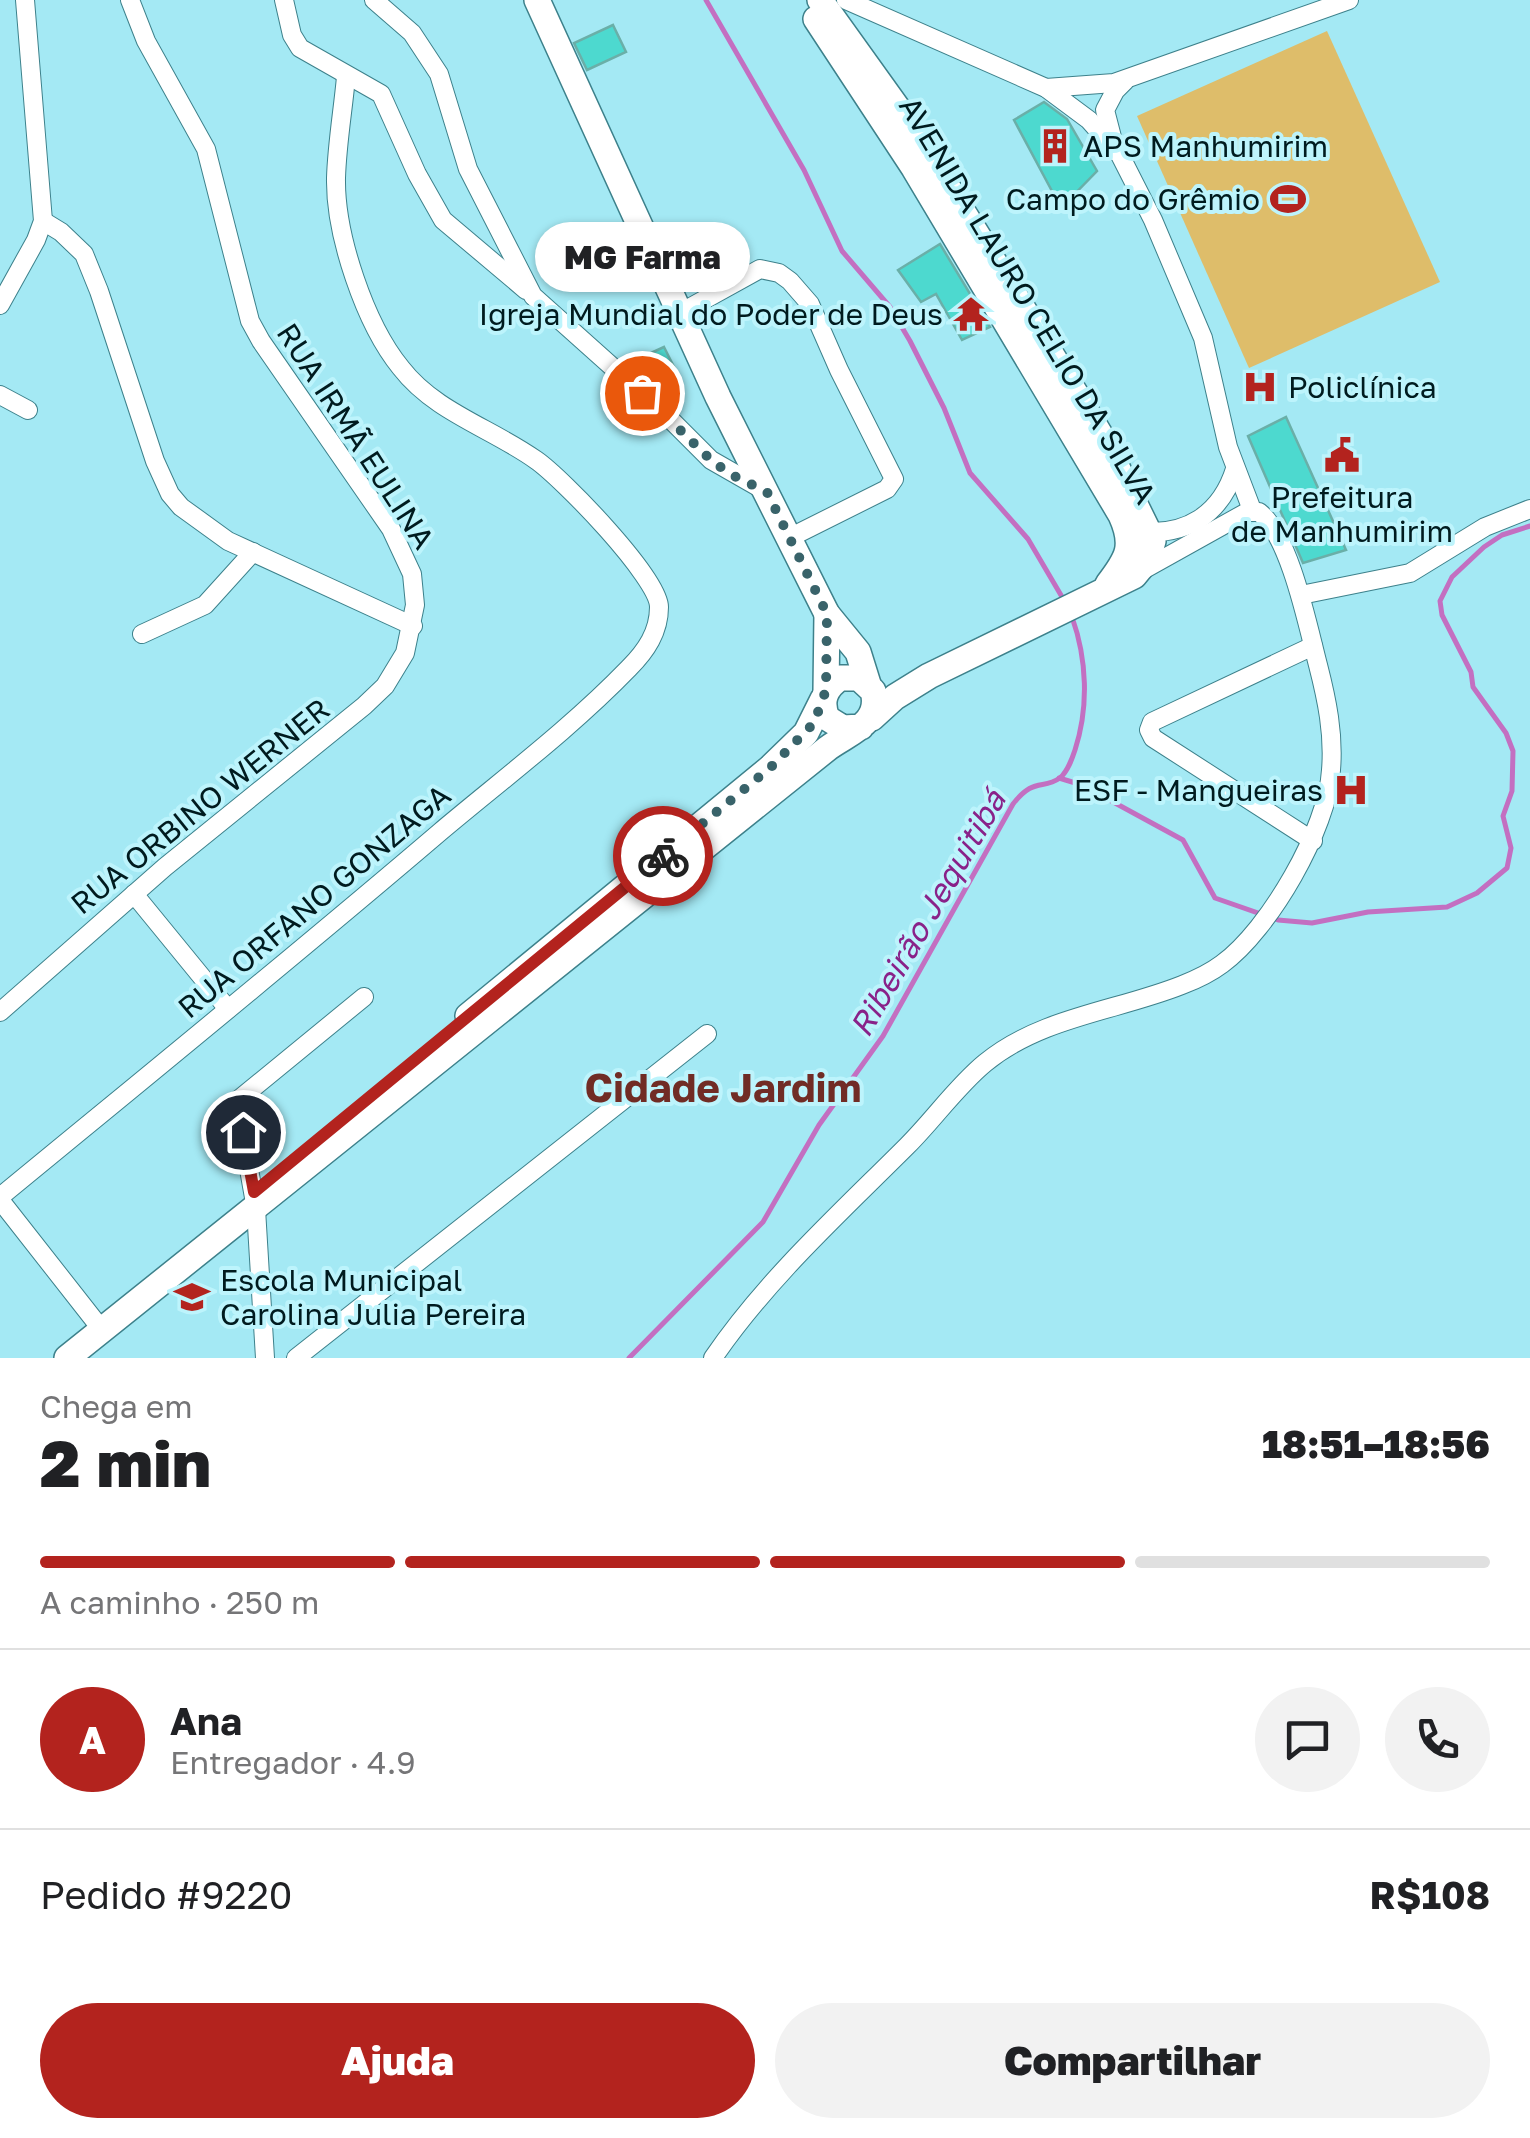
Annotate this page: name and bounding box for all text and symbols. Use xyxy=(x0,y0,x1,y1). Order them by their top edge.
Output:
street label: AVENIDA LAURO CELIO DA SILVA xyxy=(892,90,1164,510)
building icon: APS Manhumirim xyxy=(1036,127,1074,165)
place label: APS Manhumirim xyxy=(1083,128,1328,164)
sports icon: Campo do Grêmio xyxy=(1269,180,1307,218)
place label: Campo do Grêmio xyxy=(1006,181,1260,217)
callout: MG Farma xyxy=(534,223,750,293)
text: MG Farma xyxy=(564,238,721,276)
temple icon: Igreja Mundial do Poder de Deus xyxy=(952,295,990,333)
place label: Igreja Mundial do Poder de Deus xyxy=(479,296,943,332)
street label: RUA IRMÃ EULINA xyxy=(270,317,442,555)
pin xyxy=(600,351,685,436)
icon: bag xyxy=(615,366,670,421)
hospital icon: Policlínica xyxy=(1241,368,1279,406)
place label: Policlínica xyxy=(1288,369,1437,405)
public building icon: Prefeitura de Manhumirim xyxy=(1323,436,1361,474)
place label: Prefeitura de Manhumirim xyxy=(1231,479,1453,549)
street label: RUA ORBINO WERNER xyxy=(63,691,337,921)
hospital icon: ESF - Mangueiras xyxy=(1332,771,1370,809)
place label: ESF - Mangueiras xyxy=(1074,772,1323,808)
street label: RUA ORFANO GONZAGA xyxy=(171,777,457,1025)
water label: Ribeirão Jequitibá xyxy=(841,781,1014,1043)
courier xyxy=(613,806,713,906)
icon: bike xyxy=(636,829,691,884)
district label: Cidade Jardim xyxy=(585,1063,861,1111)
pin xyxy=(201,1090,286,1175)
icon: home xyxy=(216,1105,271,1160)
place label: Escola Municipal Carolina Julia Pereira xyxy=(220,1262,526,1332)
school or university icon: Escola Municipal Carolina Julia Pereira xyxy=(173,1278,211,1316)
text: Chega em xyxy=(40,1387,193,1425)
text: 18:51–18:56 xyxy=(1262,1421,1490,1466)
text: 2 min xyxy=(40,1423,211,1501)
text: A caminho · 250 m xyxy=(40,1583,319,1621)
button: chat xyxy=(1255,1687,1360,1792)
button: phone xyxy=(1385,1687,1490,1792)
text: Ana xyxy=(170,1698,242,1743)
text: A xyxy=(79,1717,106,1762)
text: Entregador · 4.9 xyxy=(170,1743,416,1781)
text: Pedido #9220 xyxy=(40,1872,292,1917)
text: R$108 xyxy=(1370,1872,1490,1917)
button: Ajuda xyxy=(40,2003,755,2118)
button: Compartilhar xyxy=(775,2003,1490,2118)

